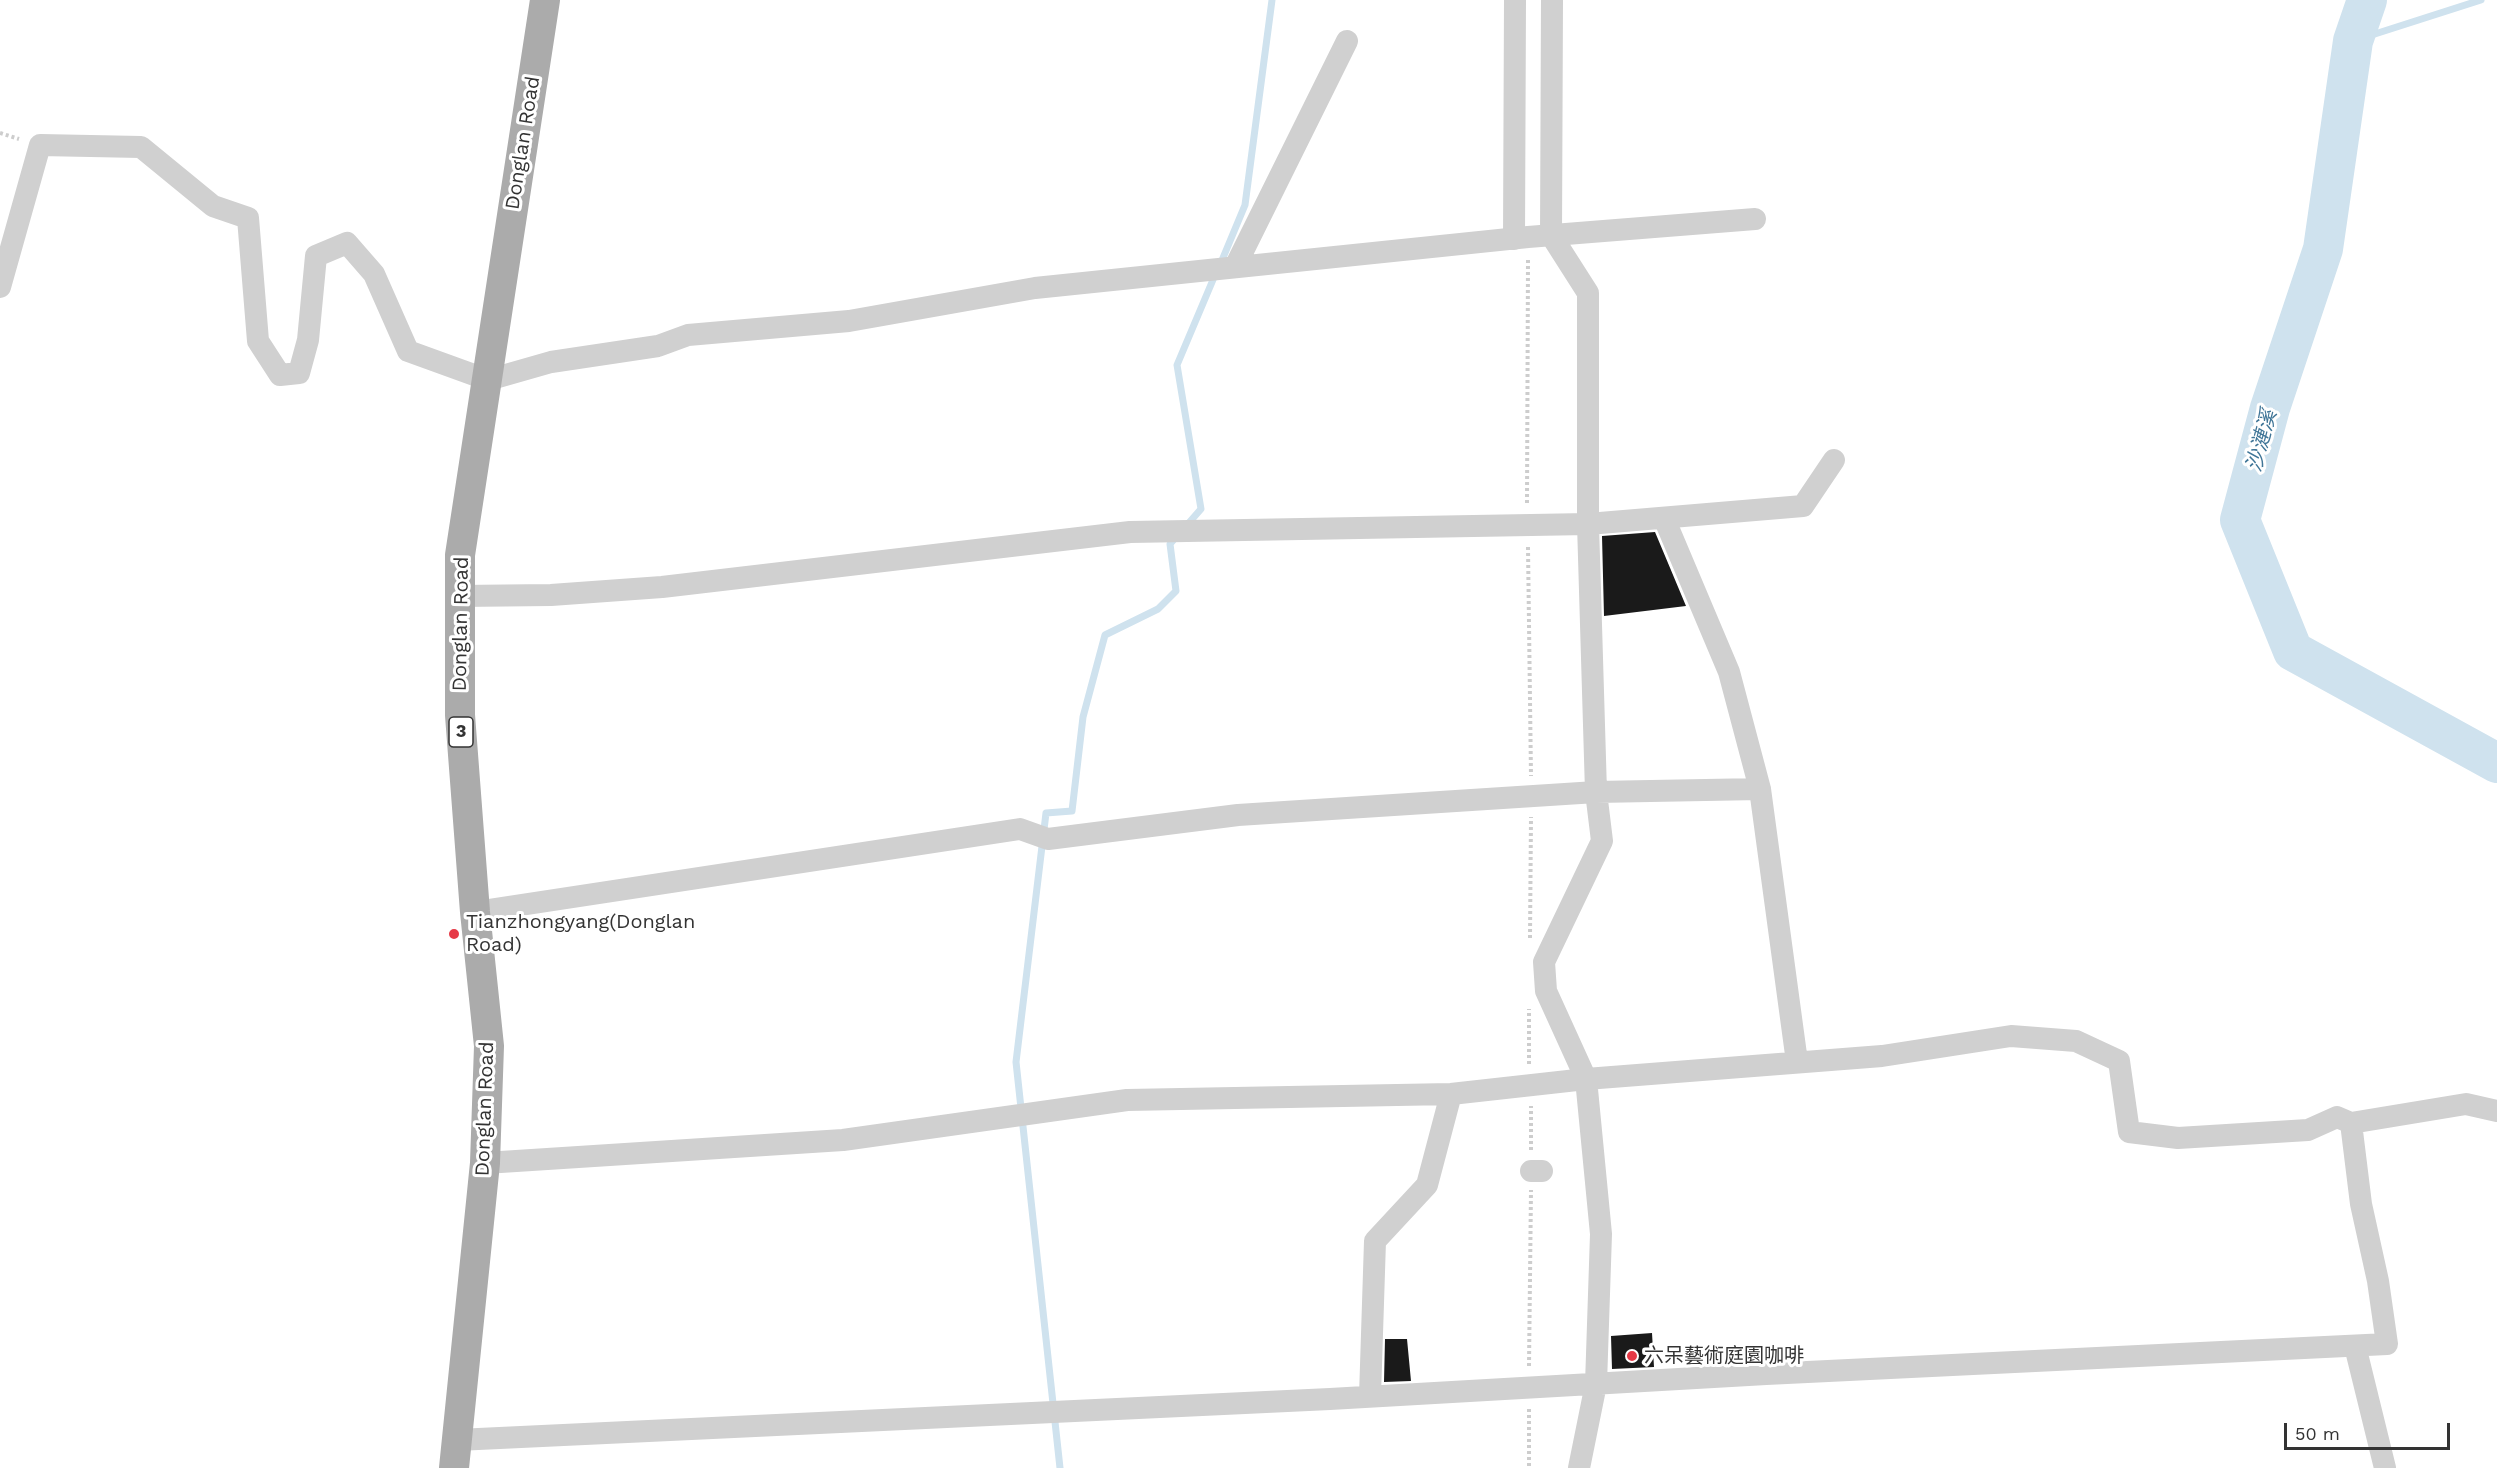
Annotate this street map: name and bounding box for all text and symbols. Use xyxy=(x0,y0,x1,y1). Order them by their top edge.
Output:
street label: Donglan Road xyxy=(501,75,545,211)
water label: 沙漣溪 xyxy=(2242,407,2282,475)
street label: Donglan Road xyxy=(448,556,474,692)
road number: 3 xyxy=(449,717,473,747)
place label: Tianzhongyang(Donglan Road) xyxy=(466,910,695,957)
marker: Tianzhongyang(Donglan Road) xyxy=(447,927,461,941)
street label: Donglan Road xyxy=(471,1041,499,1177)
place label: 六呆藝術庭園咖啡 xyxy=(1644,1344,1804,1368)
marker: 六呆藝術庭園咖啡 xyxy=(1625,1349,1639,1363)
scale bar xyxy=(2287,1411,2454,1449)
text: 50 m xyxy=(2295,1423,2340,1444)

